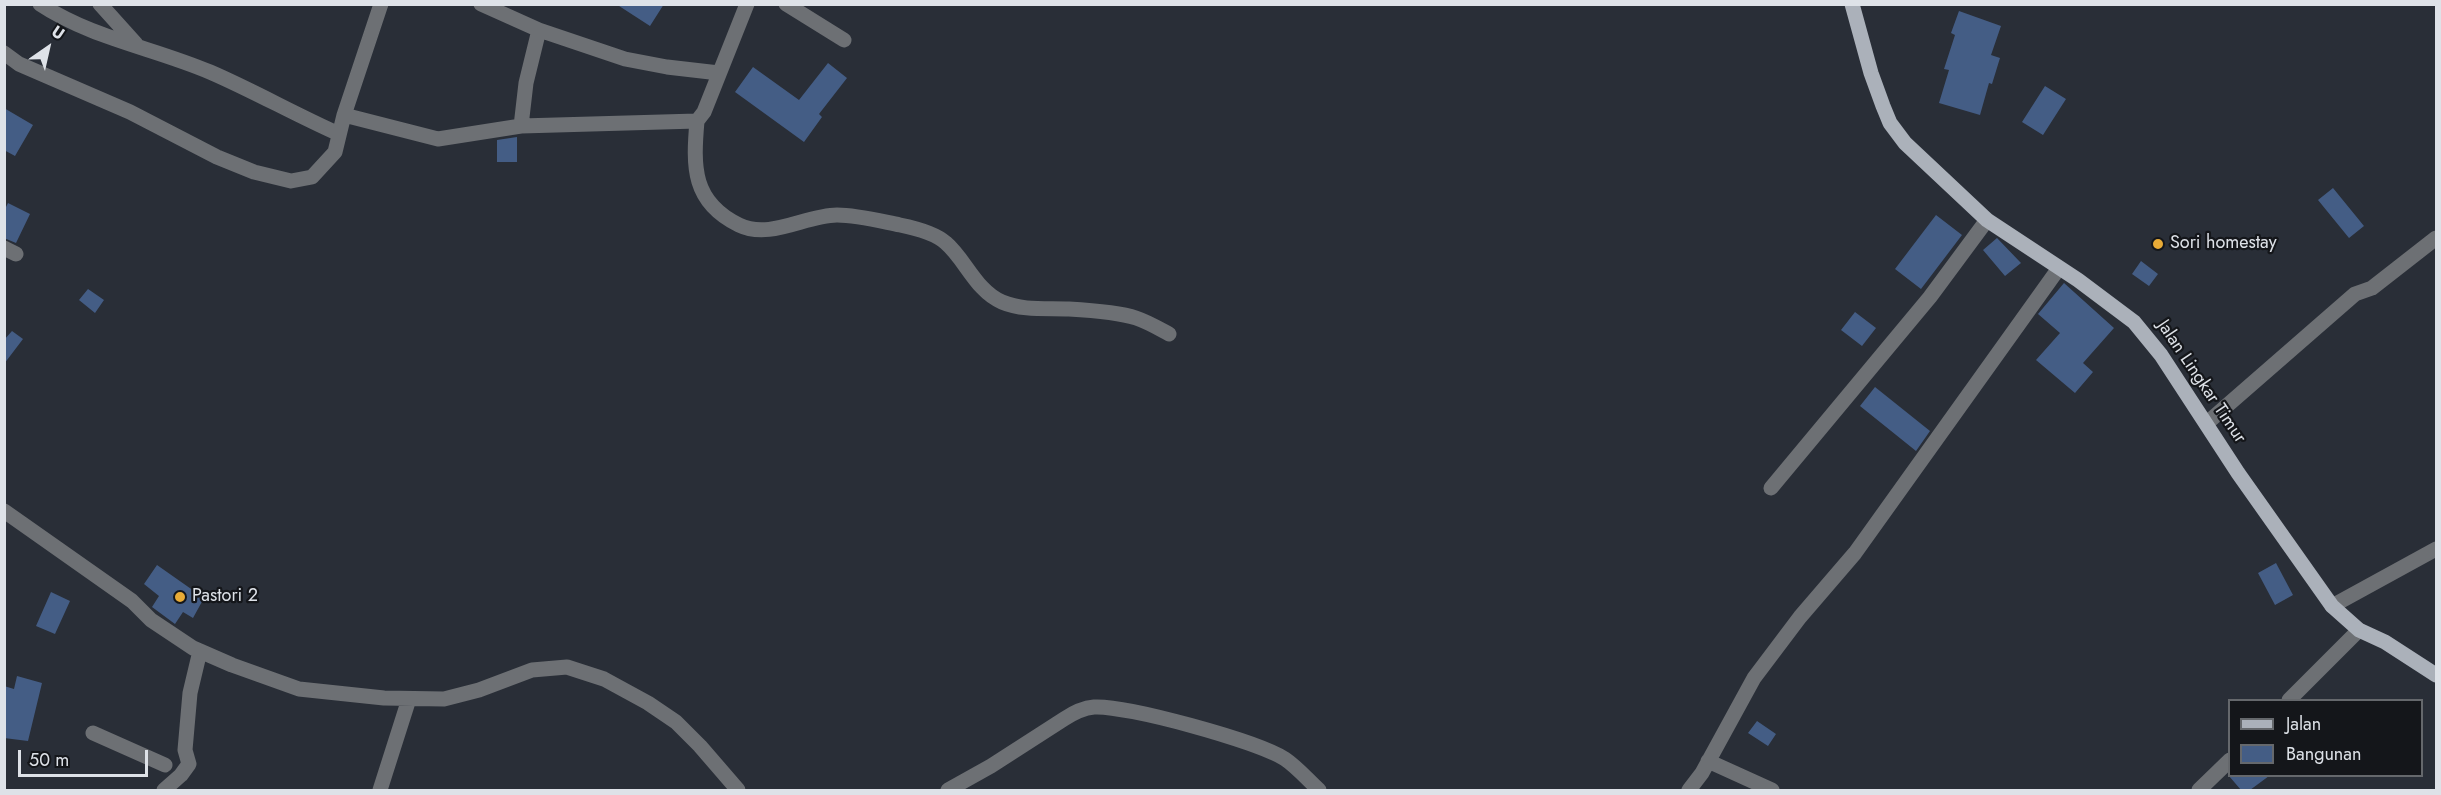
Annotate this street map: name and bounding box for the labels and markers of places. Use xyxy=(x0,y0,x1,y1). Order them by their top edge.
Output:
place label: Sori homestay xyxy=(2170,233,2277,255)
marker: Sori homestay xyxy=(2151,237,2165,251)
place label: Pastori 2 xyxy=(192,586,258,608)
marker: Pastori 2 xyxy=(173,590,187,604)

